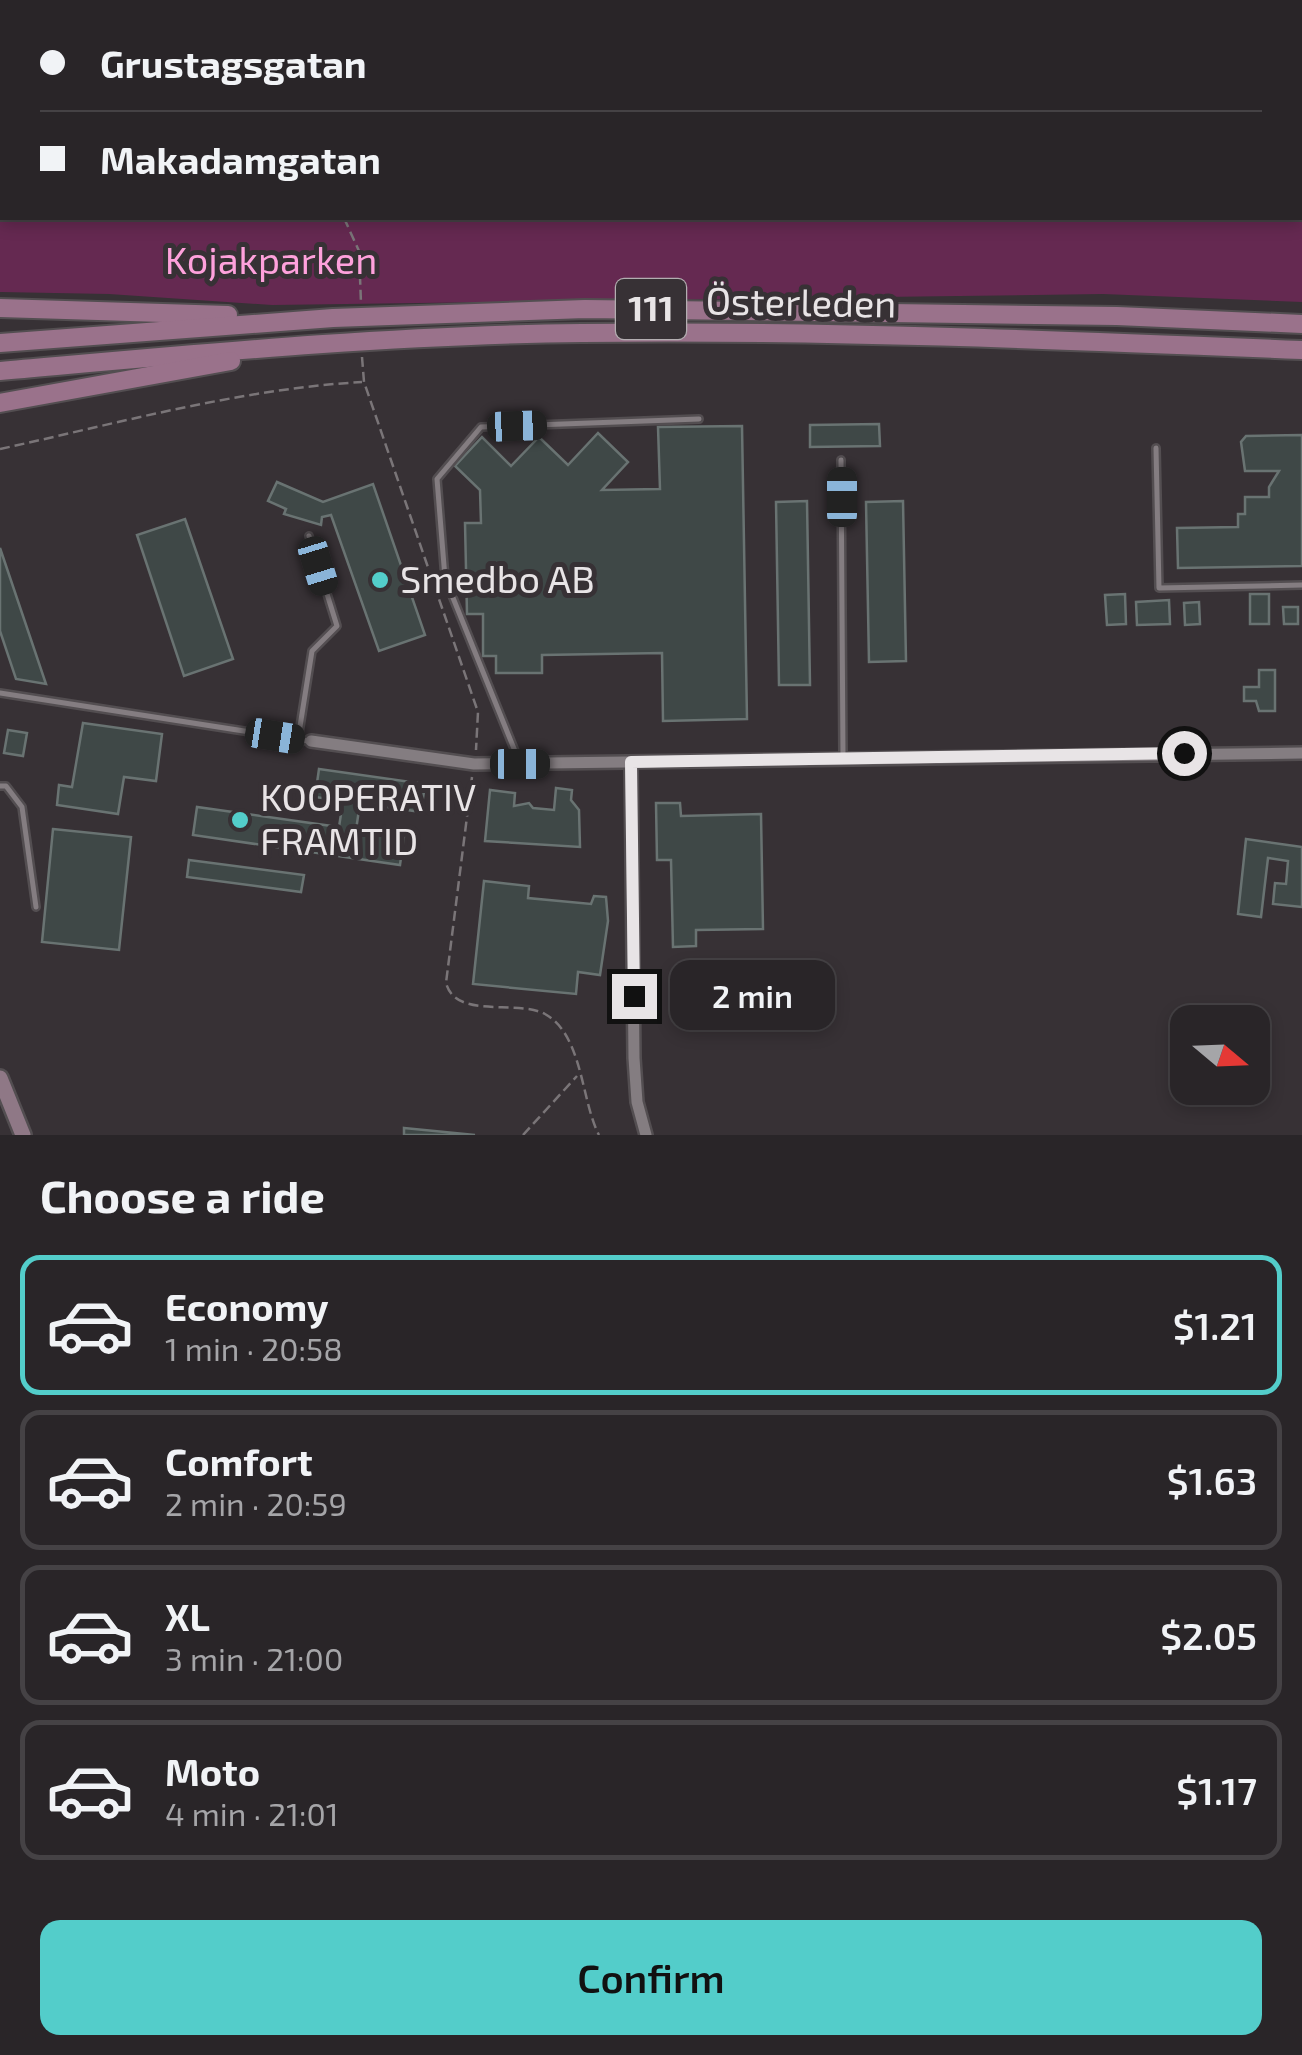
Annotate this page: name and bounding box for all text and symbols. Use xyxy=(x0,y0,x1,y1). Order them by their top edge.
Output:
text: Grustagsgatan xyxy=(100,40,367,86)
text: Makadamgatan xyxy=(100,136,381,182)
park label: Kojakparken xyxy=(165,236,377,282)
street label: Österleden xyxy=(705,276,897,326)
road number: 111 xyxy=(616,279,686,339)
car xyxy=(486,410,548,442)
car xyxy=(827,467,857,527)
car xyxy=(295,533,341,599)
place label: Smedbo AB xyxy=(400,555,595,601)
marker: Smedbo AB xyxy=(369,569,391,591)
car xyxy=(243,716,307,756)
route start xyxy=(1162,731,1207,776)
car xyxy=(490,749,550,779)
place label: KOOPERATIV FRAMTID xyxy=(260,773,476,863)
marker: KOOPERATIV FRAMTID xyxy=(229,809,251,831)
callout: 2 min xyxy=(669,961,834,1031)
route end xyxy=(612,974,657,1019)
text: 2 min xyxy=(712,976,793,1014)
north arrow xyxy=(1170,1005,1270,1105)
map controls xyxy=(1170,1005,1270,1105)
text: Choose a ride xyxy=(40,1168,325,1222)
icon: car xyxy=(45,1280,135,1370)
text: Economy xyxy=(165,1283,329,1329)
text: $1.21 xyxy=(1173,1302,1257,1348)
text: 1 min · 20:58 xyxy=(165,1329,343,1367)
icon: car xyxy=(45,1435,135,1525)
text: Comfort xyxy=(165,1438,313,1484)
text: $1.63 xyxy=(1167,1457,1257,1503)
text: 2 min · 20:59 xyxy=(165,1484,347,1522)
icon: car xyxy=(45,1590,135,1680)
text: XL xyxy=(165,1593,210,1639)
text: $2.05 xyxy=(1160,1612,1257,1658)
text: 3 min · 21:00 xyxy=(165,1639,343,1677)
icon: car xyxy=(45,1745,135,1835)
text: Moto xyxy=(165,1748,260,1794)
text: $1.17 xyxy=(1176,1767,1257,1813)
text: 4 min · 21:01 xyxy=(165,1794,339,1832)
button: Confirm xyxy=(40,1920,1262,2035)

